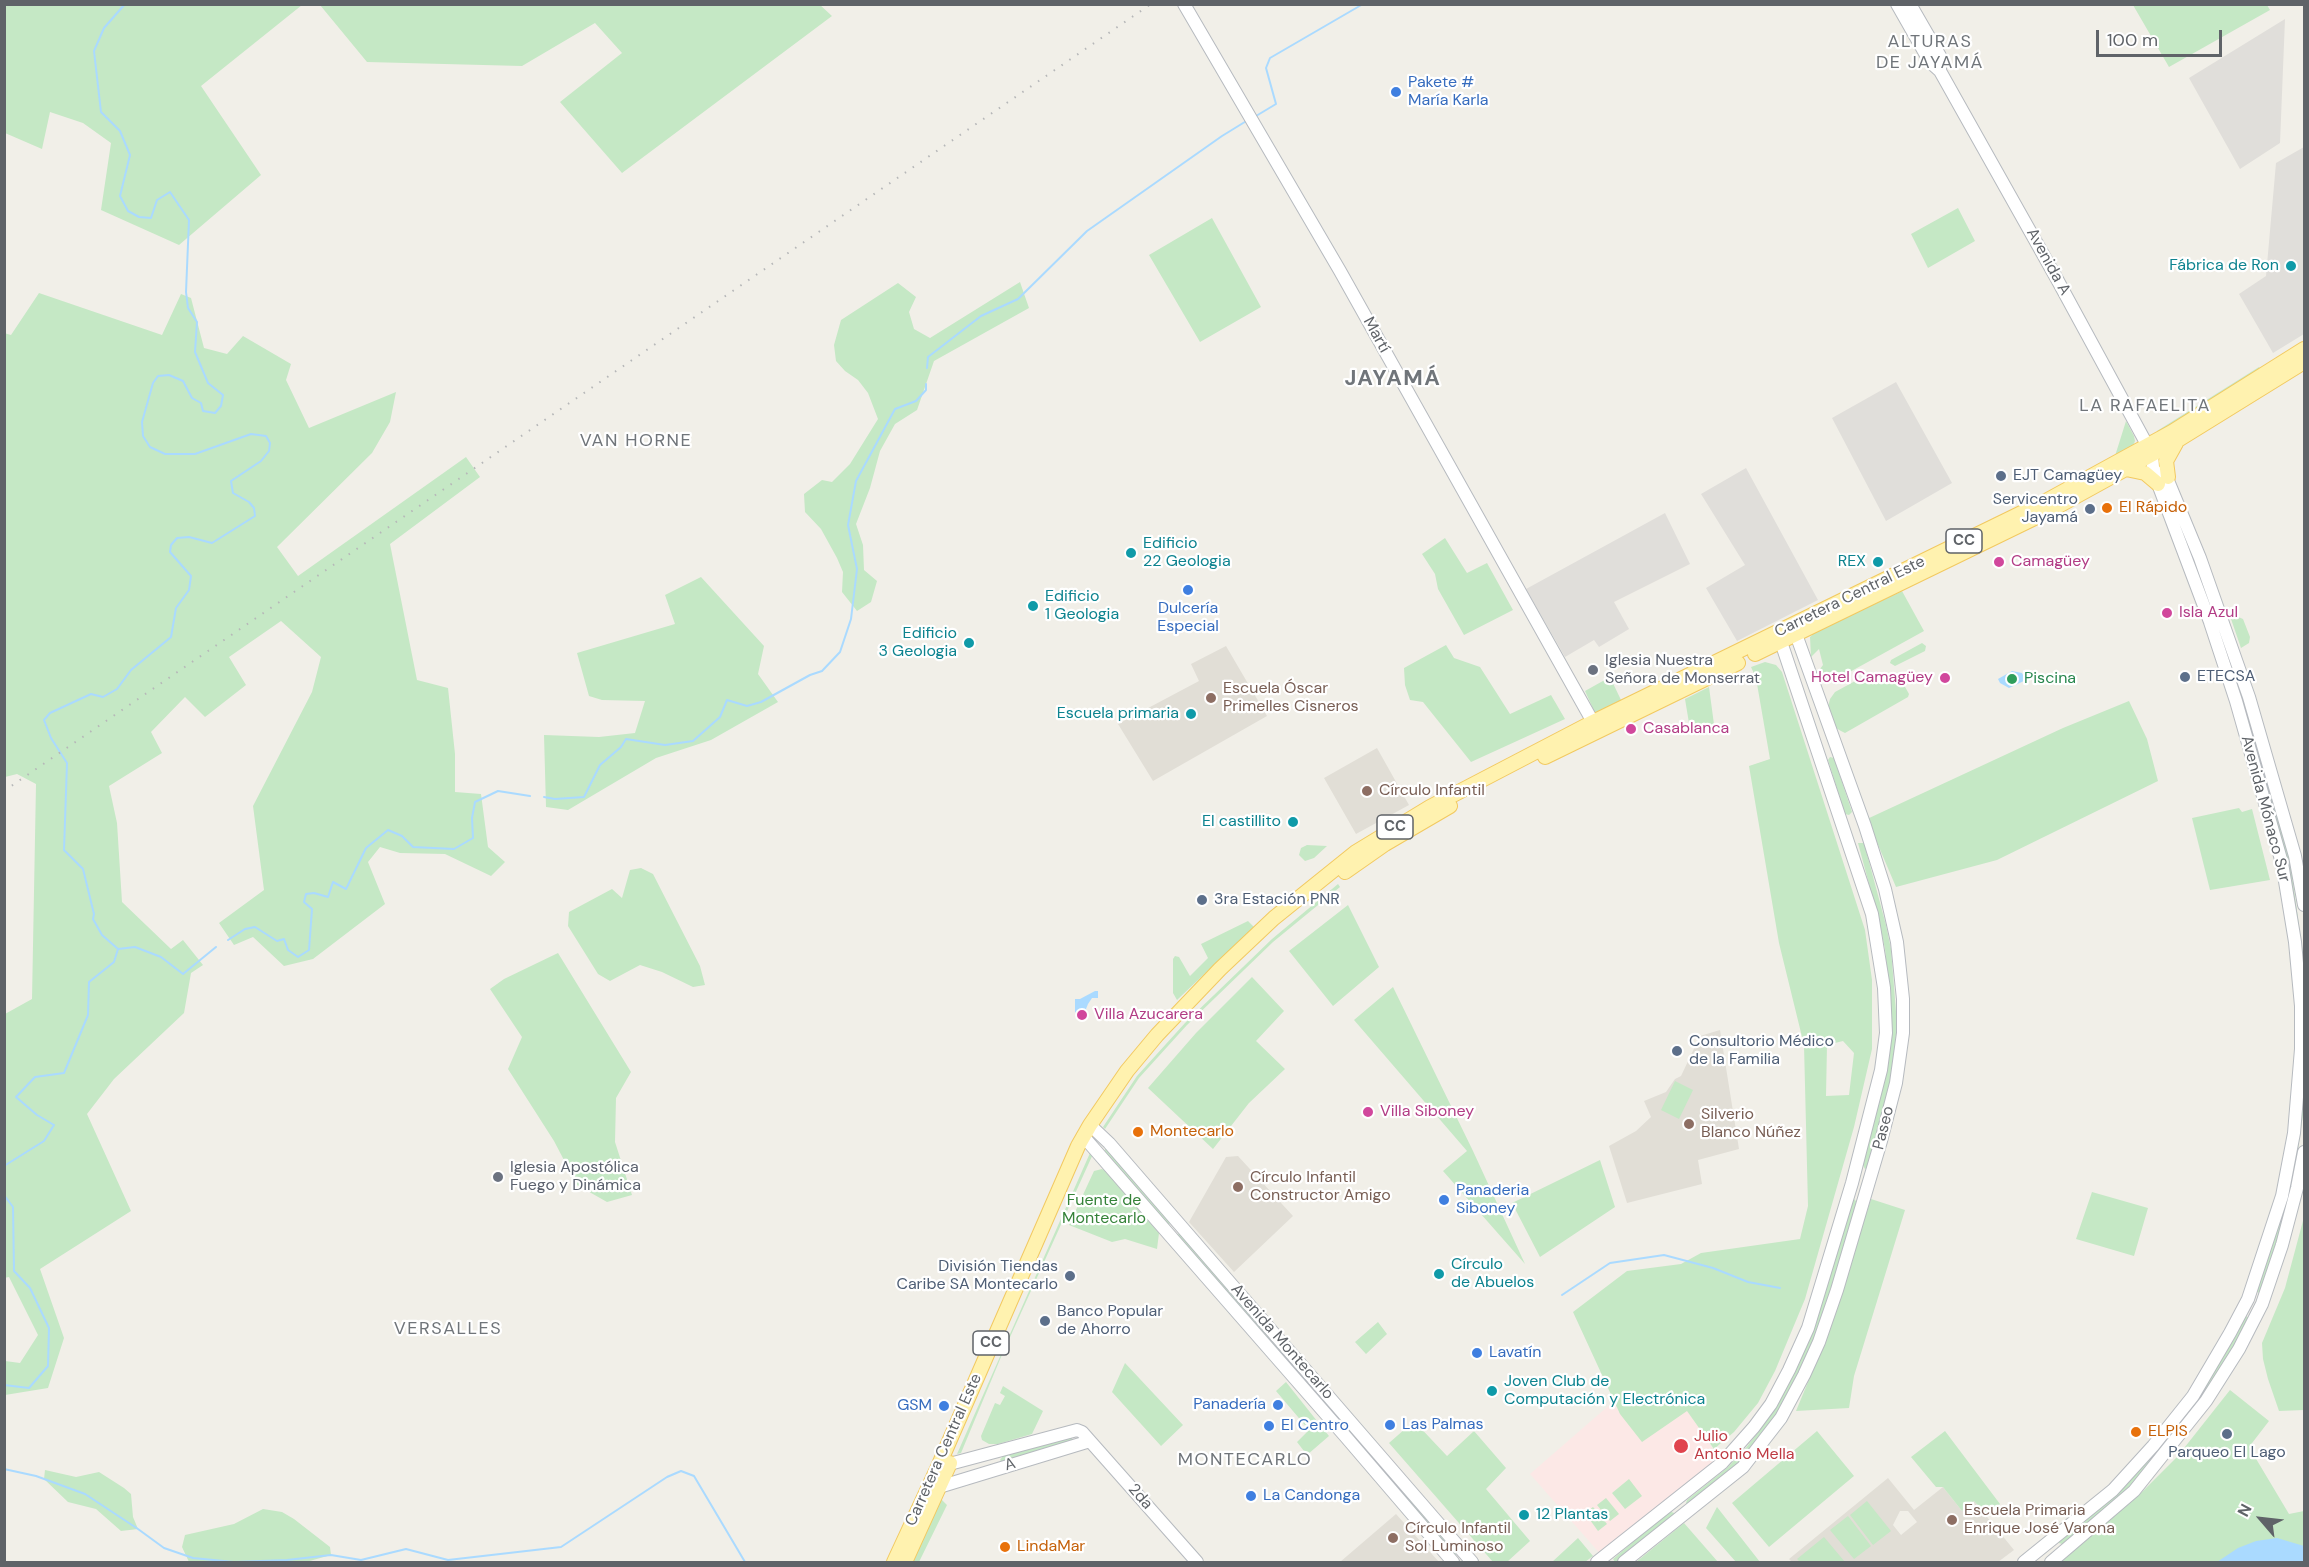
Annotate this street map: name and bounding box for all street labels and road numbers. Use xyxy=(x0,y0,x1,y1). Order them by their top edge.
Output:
street label: Avenida A xyxy=(2022,225,2074,299)
street label: Martí xyxy=(1358,314,1394,356)
road number: CC xyxy=(1946,529,1982,553)
street label: Carretera Central Este xyxy=(1772,552,1928,642)
street label: Avenida Mónaco Sur xyxy=(2236,734,2294,884)
road number: CC xyxy=(1377,815,1413,839)
street label: Paseo xyxy=(1869,1104,1899,1152)
street label: Avenida Montecarlo xyxy=(1227,1280,1337,1404)
road number: CC xyxy=(973,1331,1009,1355)
street label: Carretera Central Este xyxy=(902,1371,986,1529)
street label: A xyxy=(1002,1454,1018,1476)
street label: 2da xyxy=(1124,1480,1156,1514)

